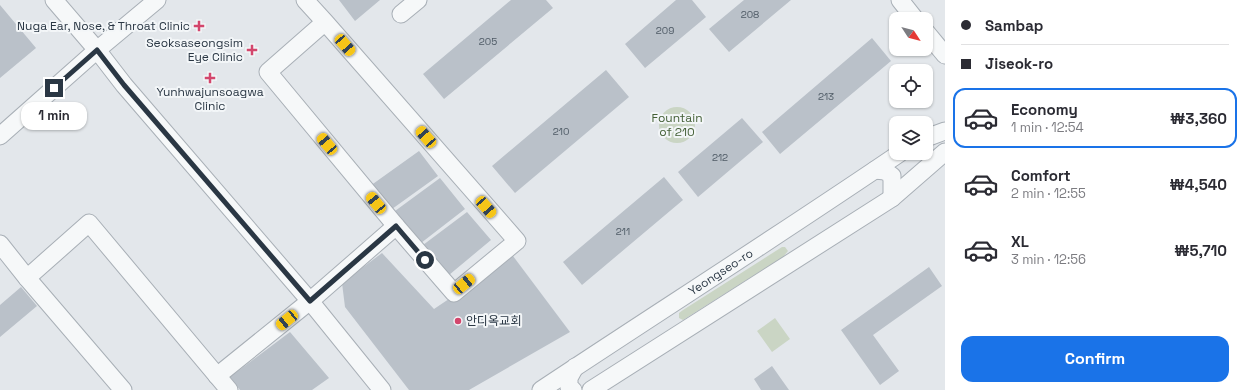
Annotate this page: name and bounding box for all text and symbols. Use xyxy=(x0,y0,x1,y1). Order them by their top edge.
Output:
house number: 208 xyxy=(741,8,759,21)
north arrow xyxy=(889,12,933,56)
map controls xyxy=(889,12,933,160)
text: Sambap xyxy=(985,16,1043,35)
place label: Nuga Ear, Nose, & Throat Clinic xyxy=(17,18,190,34)
marker: Nuga Ear, Nose, & Throat Clinic xyxy=(193,20,205,32)
house number: 209 xyxy=(656,24,674,37)
car xyxy=(333,32,357,58)
place label: Seoksaseongsim Eye Clinic xyxy=(146,35,243,65)
house number: 205 xyxy=(479,35,497,48)
marker: Seoksaseongsim Eye Clinic xyxy=(246,44,258,56)
text: Jiseok-ro xyxy=(985,54,1053,73)
button: locate xyxy=(889,64,933,108)
marker: Yunhwajunsoagwa Clinic xyxy=(204,72,216,84)
route end xyxy=(45,79,63,97)
place label: Yunhwajunsoagwa Clinic xyxy=(156,84,264,114)
house number: 213 xyxy=(818,90,834,103)
icon: car xyxy=(963,100,999,136)
text: Economy xyxy=(1011,100,1078,119)
callout: 1 min xyxy=(21,102,87,130)
text: 1 min xyxy=(38,107,70,124)
text: ₩3,360 xyxy=(1170,109,1227,128)
park label: Fountain of 210 xyxy=(651,110,703,140)
button: layers xyxy=(889,116,933,160)
text: 1 min · 12:54 xyxy=(1011,119,1084,136)
car xyxy=(414,124,438,150)
house number: 210 xyxy=(553,125,569,138)
car xyxy=(315,131,339,157)
house number: 212 xyxy=(712,151,728,164)
icon: car xyxy=(963,166,999,202)
text: Comfort xyxy=(1011,166,1071,185)
text: ₩4,540 xyxy=(1169,175,1227,194)
text: 2 min · 12:55 xyxy=(1011,185,1086,202)
car xyxy=(364,190,388,216)
car xyxy=(474,194,498,220)
house number: 211 xyxy=(616,225,630,238)
icon: car xyxy=(963,232,999,268)
text: XL xyxy=(1011,232,1029,251)
text: ₩5,710 xyxy=(1174,241,1227,260)
street label: Yeongseo-ro xyxy=(685,245,756,299)
route start xyxy=(416,251,434,269)
text: 3 min · 12:56 xyxy=(1011,251,1086,268)
car xyxy=(451,272,477,296)
car xyxy=(274,308,300,332)
place label: 안디옥교회 xyxy=(466,313,521,329)
marker: 안디옥교회 xyxy=(453,316,463,326)
button: Confirm xyxy=(961,336,1229,382)

